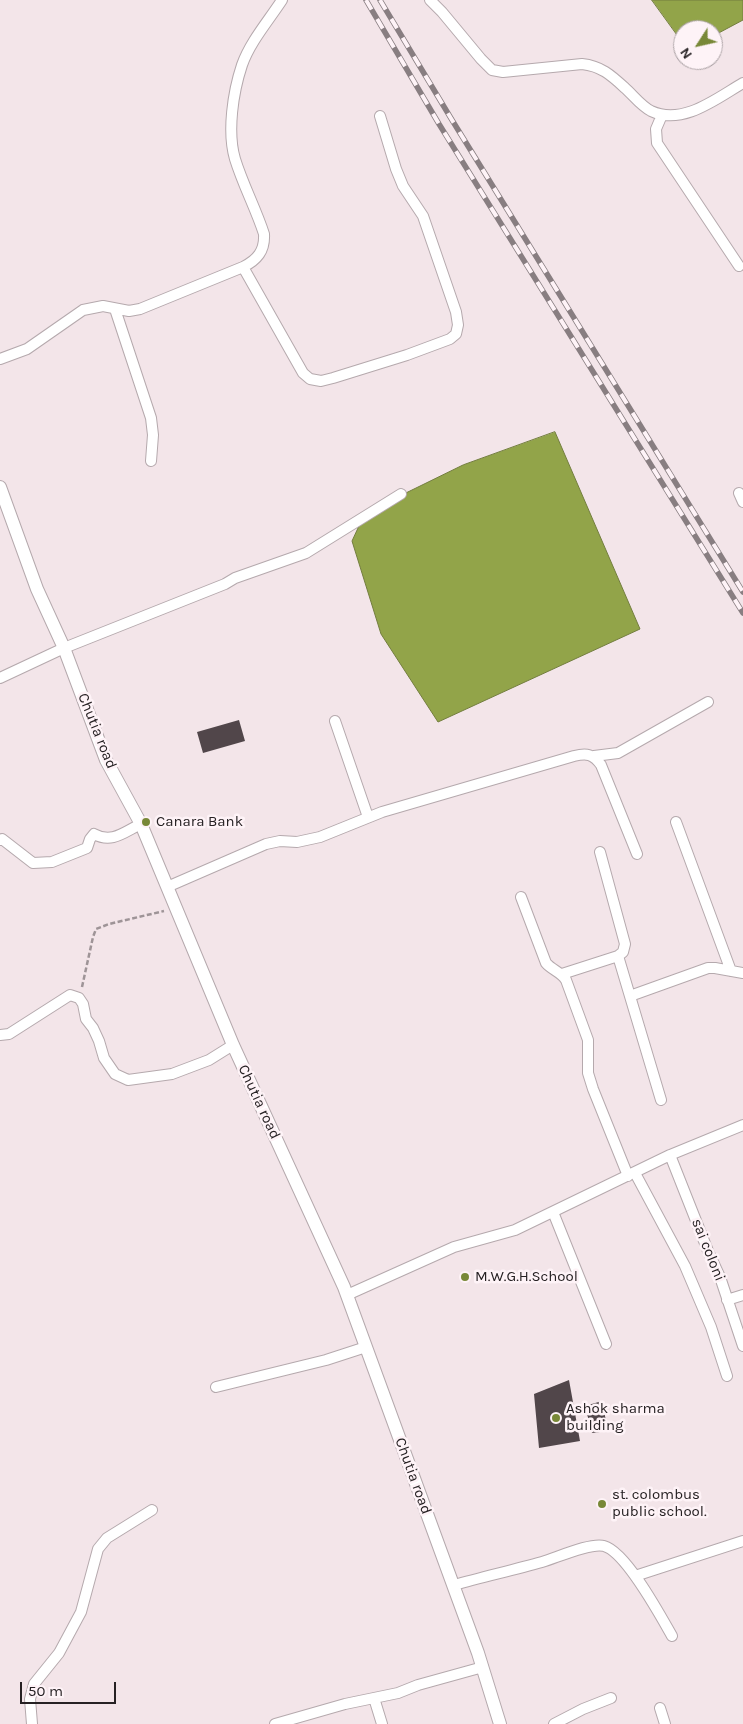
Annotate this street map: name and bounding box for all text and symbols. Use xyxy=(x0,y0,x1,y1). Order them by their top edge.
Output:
north arrow xyxy=(673,20,723,70)
text: N xyxy=(676,44,696,62)
street label: Chutia road xyxy=(74,691,120,771)
place label: Canara Bank xyxy=(156,813,243,831)
marker: Canara Bank xyxy=(140,816,152,828)
street label: Chutia road xyxy=(234,1062,284,1142)
street label: sai coloni xyxy=(687,1216,729,1284)
place label: M.W.G.H.School xyxy=(475,1268,578,1286)
marker: M.W.G.H.School xyxy=(459,1271,471,1283)
place label: Ashok sharma building xyxy=(566,1400,665,1435)
marker: Ashok sharma building xyxy=(550,1412,562,1424)
street label: Chutia road xyxy=(391,1435,435,1517)
place label: st. colombus public school. xyxy=(612,1486,707,1521)
marker: st. colombus public school. xyxy=(596,1498,608,1510)
scale bar xyxy=(22,1672,119,1704)
text: 50 m xyxy=(28,1682,63,1700)

